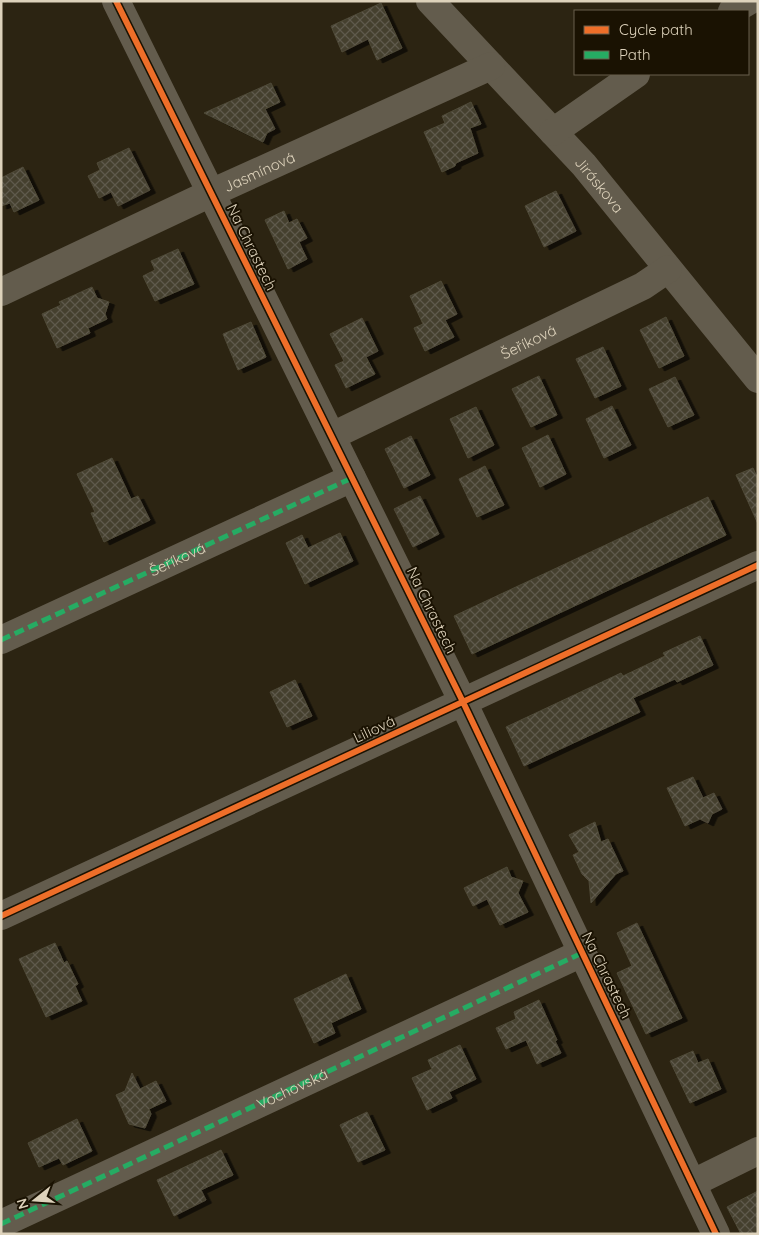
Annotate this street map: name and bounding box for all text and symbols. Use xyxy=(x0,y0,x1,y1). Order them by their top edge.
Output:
legend xyxy=(574,10,749,75)
text: Cycle path xyxy=(619,20,693,39)
text: Path xyxy=(619,45,651,64)
street label: Jasmínová xyxy=(220,147,298,196)
street label: Jiráskova xyxy=(571,152,628,217)
street label: Na Chrastech xyxy=(223,201,281,293)
street label: Šeříková xyxy=(497,320,559,363)
street label: Šeříková xyxy=(146,538,208,580)
street label: Na Chrastech xyxy=(403,564,461,656)
street label: Liliová xyxy=(350,711,398,747)
street label: Na Chrastech xyxy=(578,929,636,1021)
street label: Vochovská xyxy=(253,1064,330,1113)
north arrow xyxy=(10,1175,60,1225)
text: N xyxy=(12,1196,33,1211)

